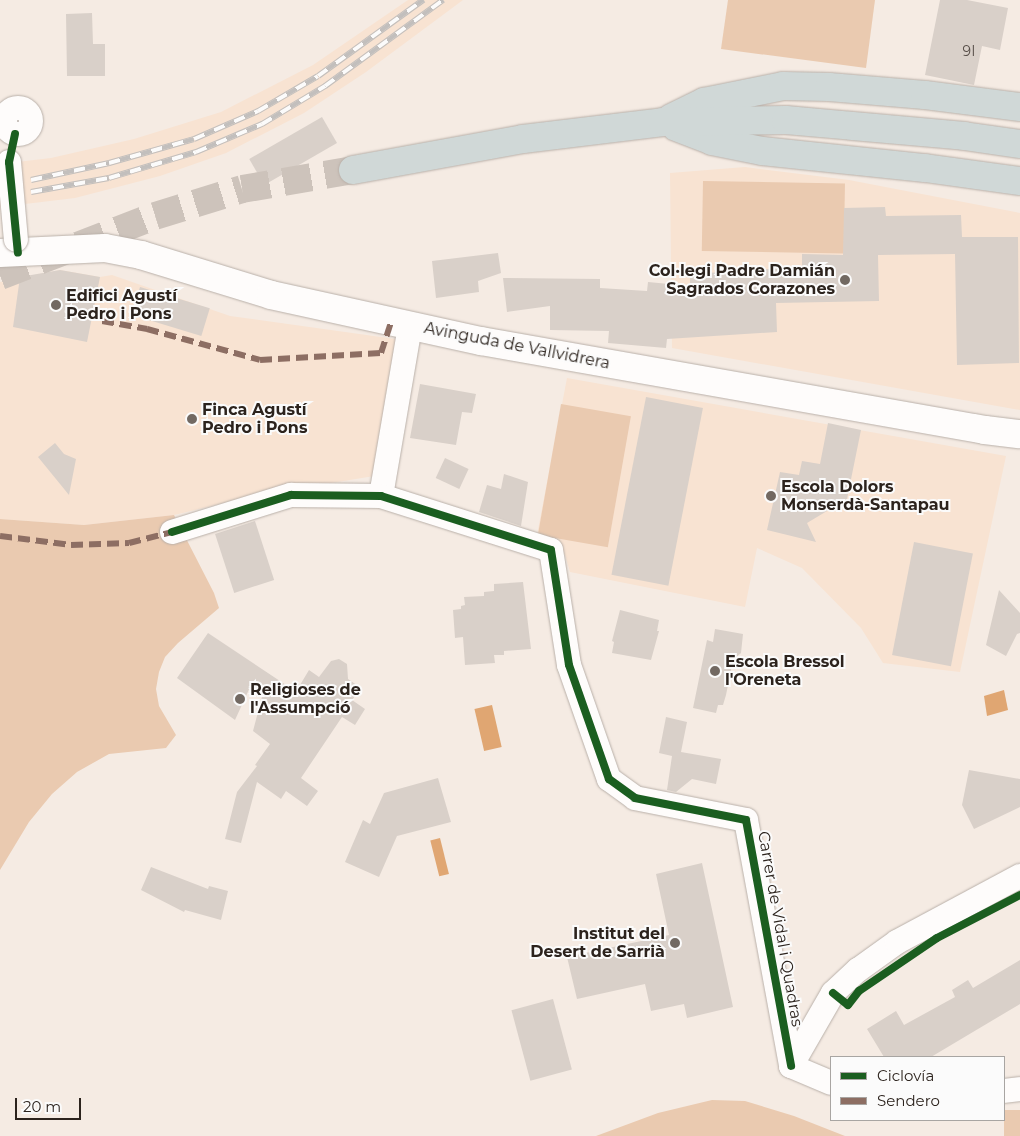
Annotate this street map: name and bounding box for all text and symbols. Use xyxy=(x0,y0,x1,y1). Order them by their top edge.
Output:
house number: 9I xyxy=(963,43,975,59)
place label: Col·legi Padre Damián Sagrados Corazones xyxy=(649,261,835,299)
marker: Col·legi Padre Damián Sagrados Corazones xyxy=(839,274,851,286)
place label: Edifici Agustí Pedro i Pons xyxy=(66,286,177,324)
marker: Edifici Agustí Pedro i Pons xyxy=(50,299,62,311)
street label: Avinguda de Vallvidrera xyxy=(422,319,612,373)
place label: Finca Agustí Pedro i Pons xyxy=(202,400,307,438)
marker: Finca Agustí Pedro i Pons xyxy=(186,413,198,425)
place label: Escola Dolors Monserdà-Santapau xyxy=(781,477,950,515)
marker: Escola Dolors Monserdà-Santapau xyxy=(765,490,777,502)
place label: Escola Bressol l'Oreneta xyxy=(725,652,845,690)
marker: Escola Bressol l'Oreneta xyxy=(709,665,721,677)
place label: Religioses de l'Assumpció xyxy=(250,680,361,718)
marker: Religioses de l'Assumpció xyxy=(234,693,246,705)
street label: Carrer de Vidal i Quadras xyxy=(753,830,807,1028)
place label: Institut del Desert de Sarrià xyxy=(530,924,665,962)
marker: Institut del Desert de Sarrià xyxy=(669,937,681,949)
legend xyxy=(830,1056,1005,1121)
text: Ciclovía xyxy=(877,1066,934,1085)
scale bar xyxy=(18,1088,84,1120)
text: Sendero xyxy=(877,1091,940,1110)
text: 20 m xyxy=(23,1097,61,1116)

